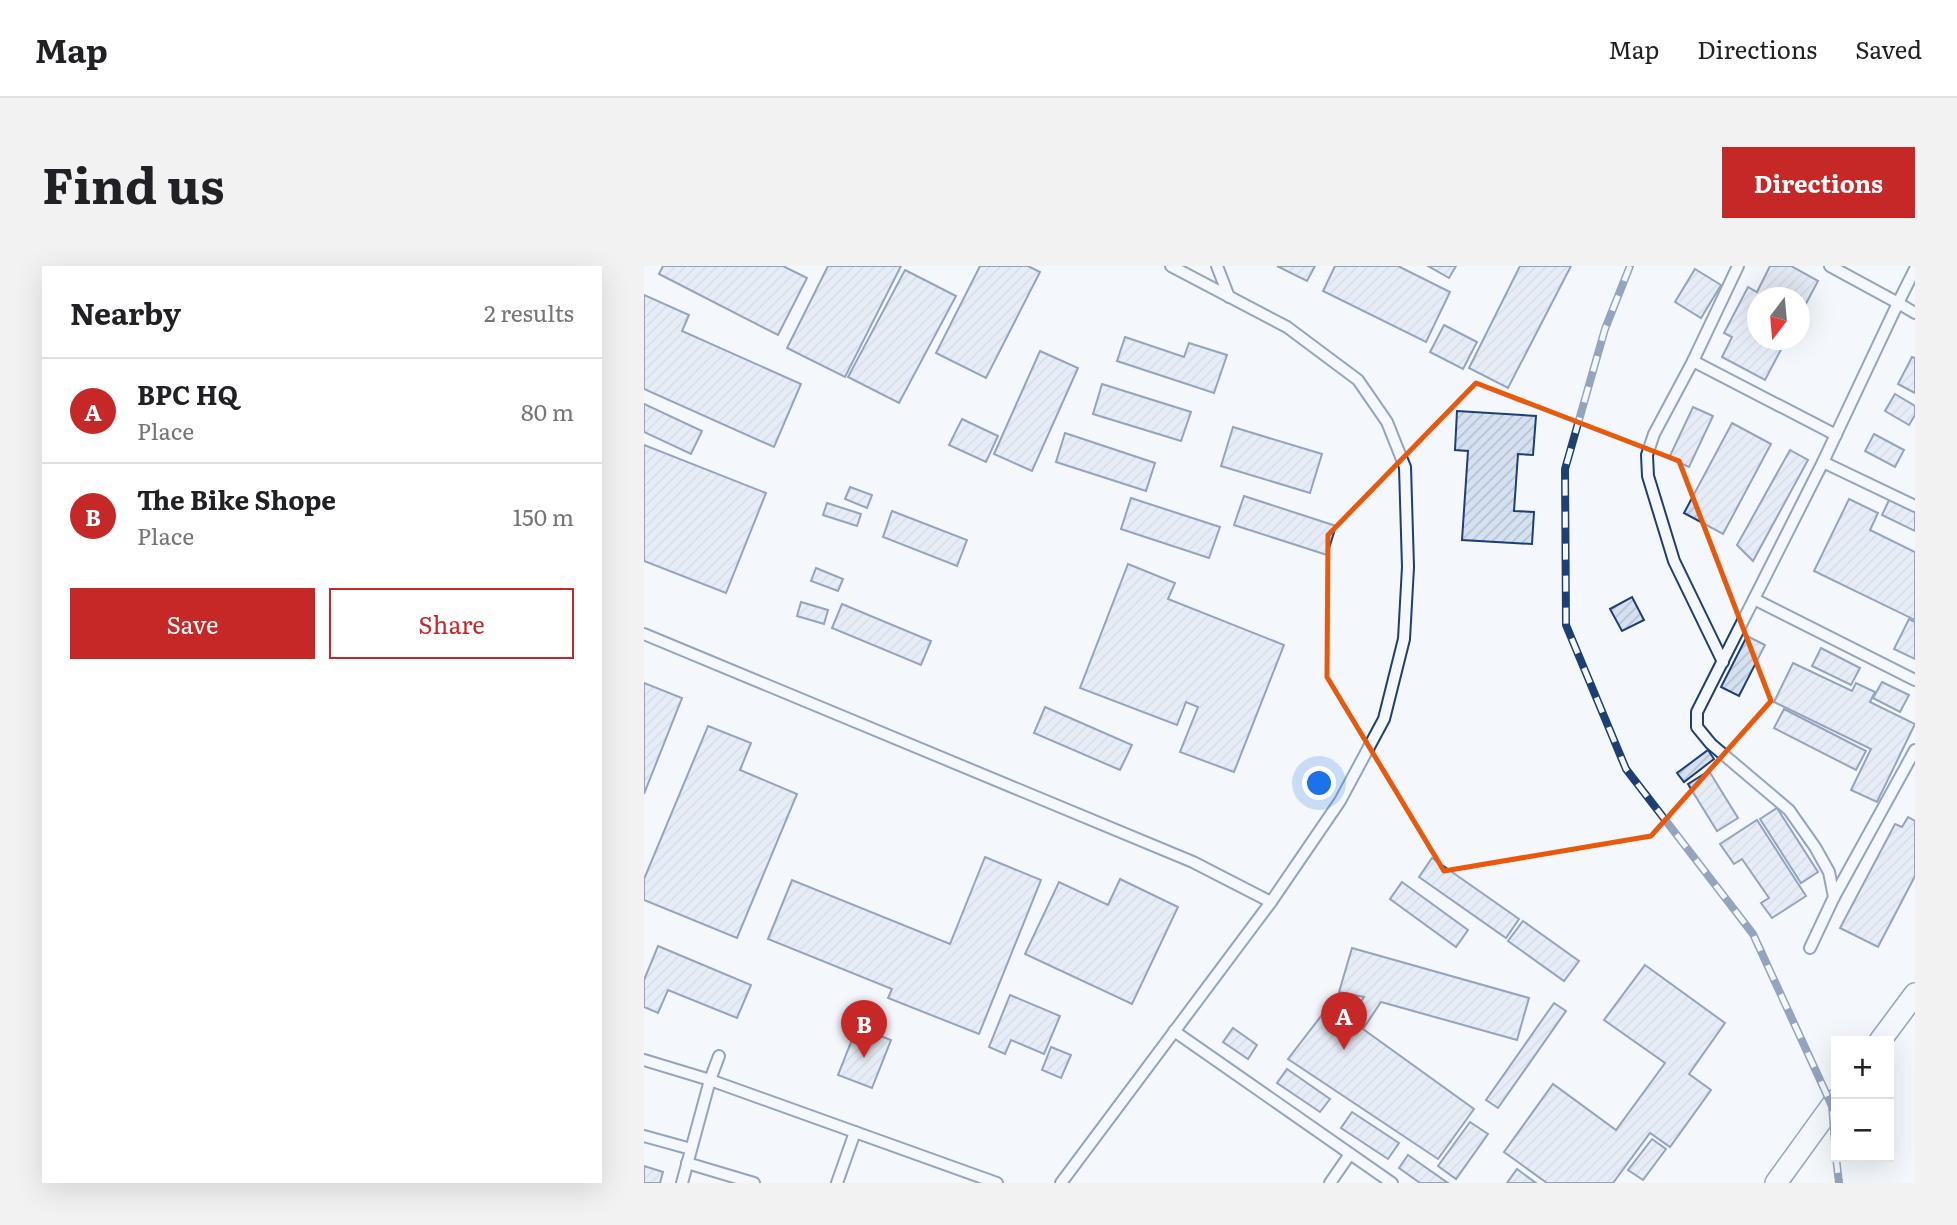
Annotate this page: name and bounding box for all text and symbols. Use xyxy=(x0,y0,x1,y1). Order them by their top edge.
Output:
text: Map xyxy=(35,24,108,73)
text: Map xyxy=(1608,31,1659,66)
text: Directions xyxy=(1697,31,1817,66)
text: Saved xyxy=(1855,31,1922,66)
text: Find us xyxy=(42,146,225,219)
button: Directions xyxy=(1722,147,1915,218)
north arrow xyxy=(1747,287,1810,350)
text: Nearby xyxy=(70,290,181,334)
text: 2 results xyxy=(484,295,574,329)
text: BPC HQ xyxy=(137,374,238,413)
text: A xyxy=(84,394,102,428)
text: 80 m xyxy=(521,394,574,428)
text: Place xyxy=(137,413,194,447)
text: The Bike Shope xyxy=(137,479,336,518)
text: B xyxy=(85,499,101,533)
text: 150 m xyxy=(513,499,574,533)
text: Place xyxy=(137,518,194,552)
button: Save xyxy=(70,588,315,659)
button: Share xyxy=(329,588,574,659)
your location xyxy=(1302,766,1336,800)
pin: A xyxy=(1321,992,1367,1050)
pin: B xyxy=(841,1000,887,1058)
map controls xyxy=(1831,1036,1894,1162)
button: + xyxy=(1831,1036,1894,1099)
button: − xyxy=(1831,1099,1894,1162)

